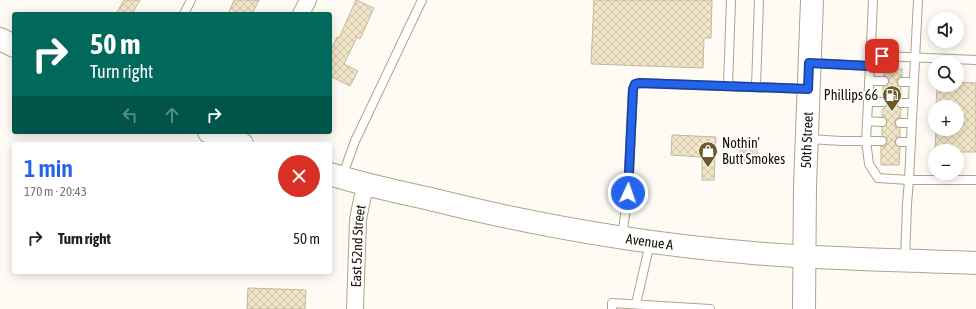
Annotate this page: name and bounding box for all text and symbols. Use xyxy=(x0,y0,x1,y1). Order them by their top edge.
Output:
map controls xyxy=(928,12,964,180)
button: sound xyxy=(928,12,964,48)
icon: right xyxy=(24,28,76,80)
text: 50 m xyxy=(90,28,140,60)
pin xyxy=(865,39,899,73)
icon: arrive xyxy=(871,45,893,67)
button: search xyxy=(928,56,964,92)
text: Turn right xyxy=(90,61,153,82)
fuel station icon: Phillips 66 xyxy=(881,84,903,112)
place label: Phillips 66 xyxy=(824,87,878,103)
button: + xyxy=(928,100,964,136)
icon: left xyxy=(119,104,141,126)
icon: ahead xyxy=(161,104,183,126)
icon: right xyxy=(203,104,225,126)
street label: 50th Street xyxy=(798,111,816,169)
place label: Nothin' Butt Smokes xyxy=(722,135,785,167)
shop icon: Nothin' Butt Smokes xyxy=(697,140,719,168)
button: − xyxy=(928,144,964,180)
text: 1 min xyxy=(24,155,73,182)
button: close xyxy=(278,155,320,197)
position arrow xyxy=(607,172,649,214)
text: 170 m · 20:43 xyxy=(24,184,87,199)
street label: East 52nd Street xyxy=(348,203,369,288)
icon: right xyxy=(24,227,46,249)
text: Turn right xyxy=(58,230,111,247)
text: 50 m xyxy=(293,230,320,247)
street label: Avenue A xyxy=(625,230,674,253)

